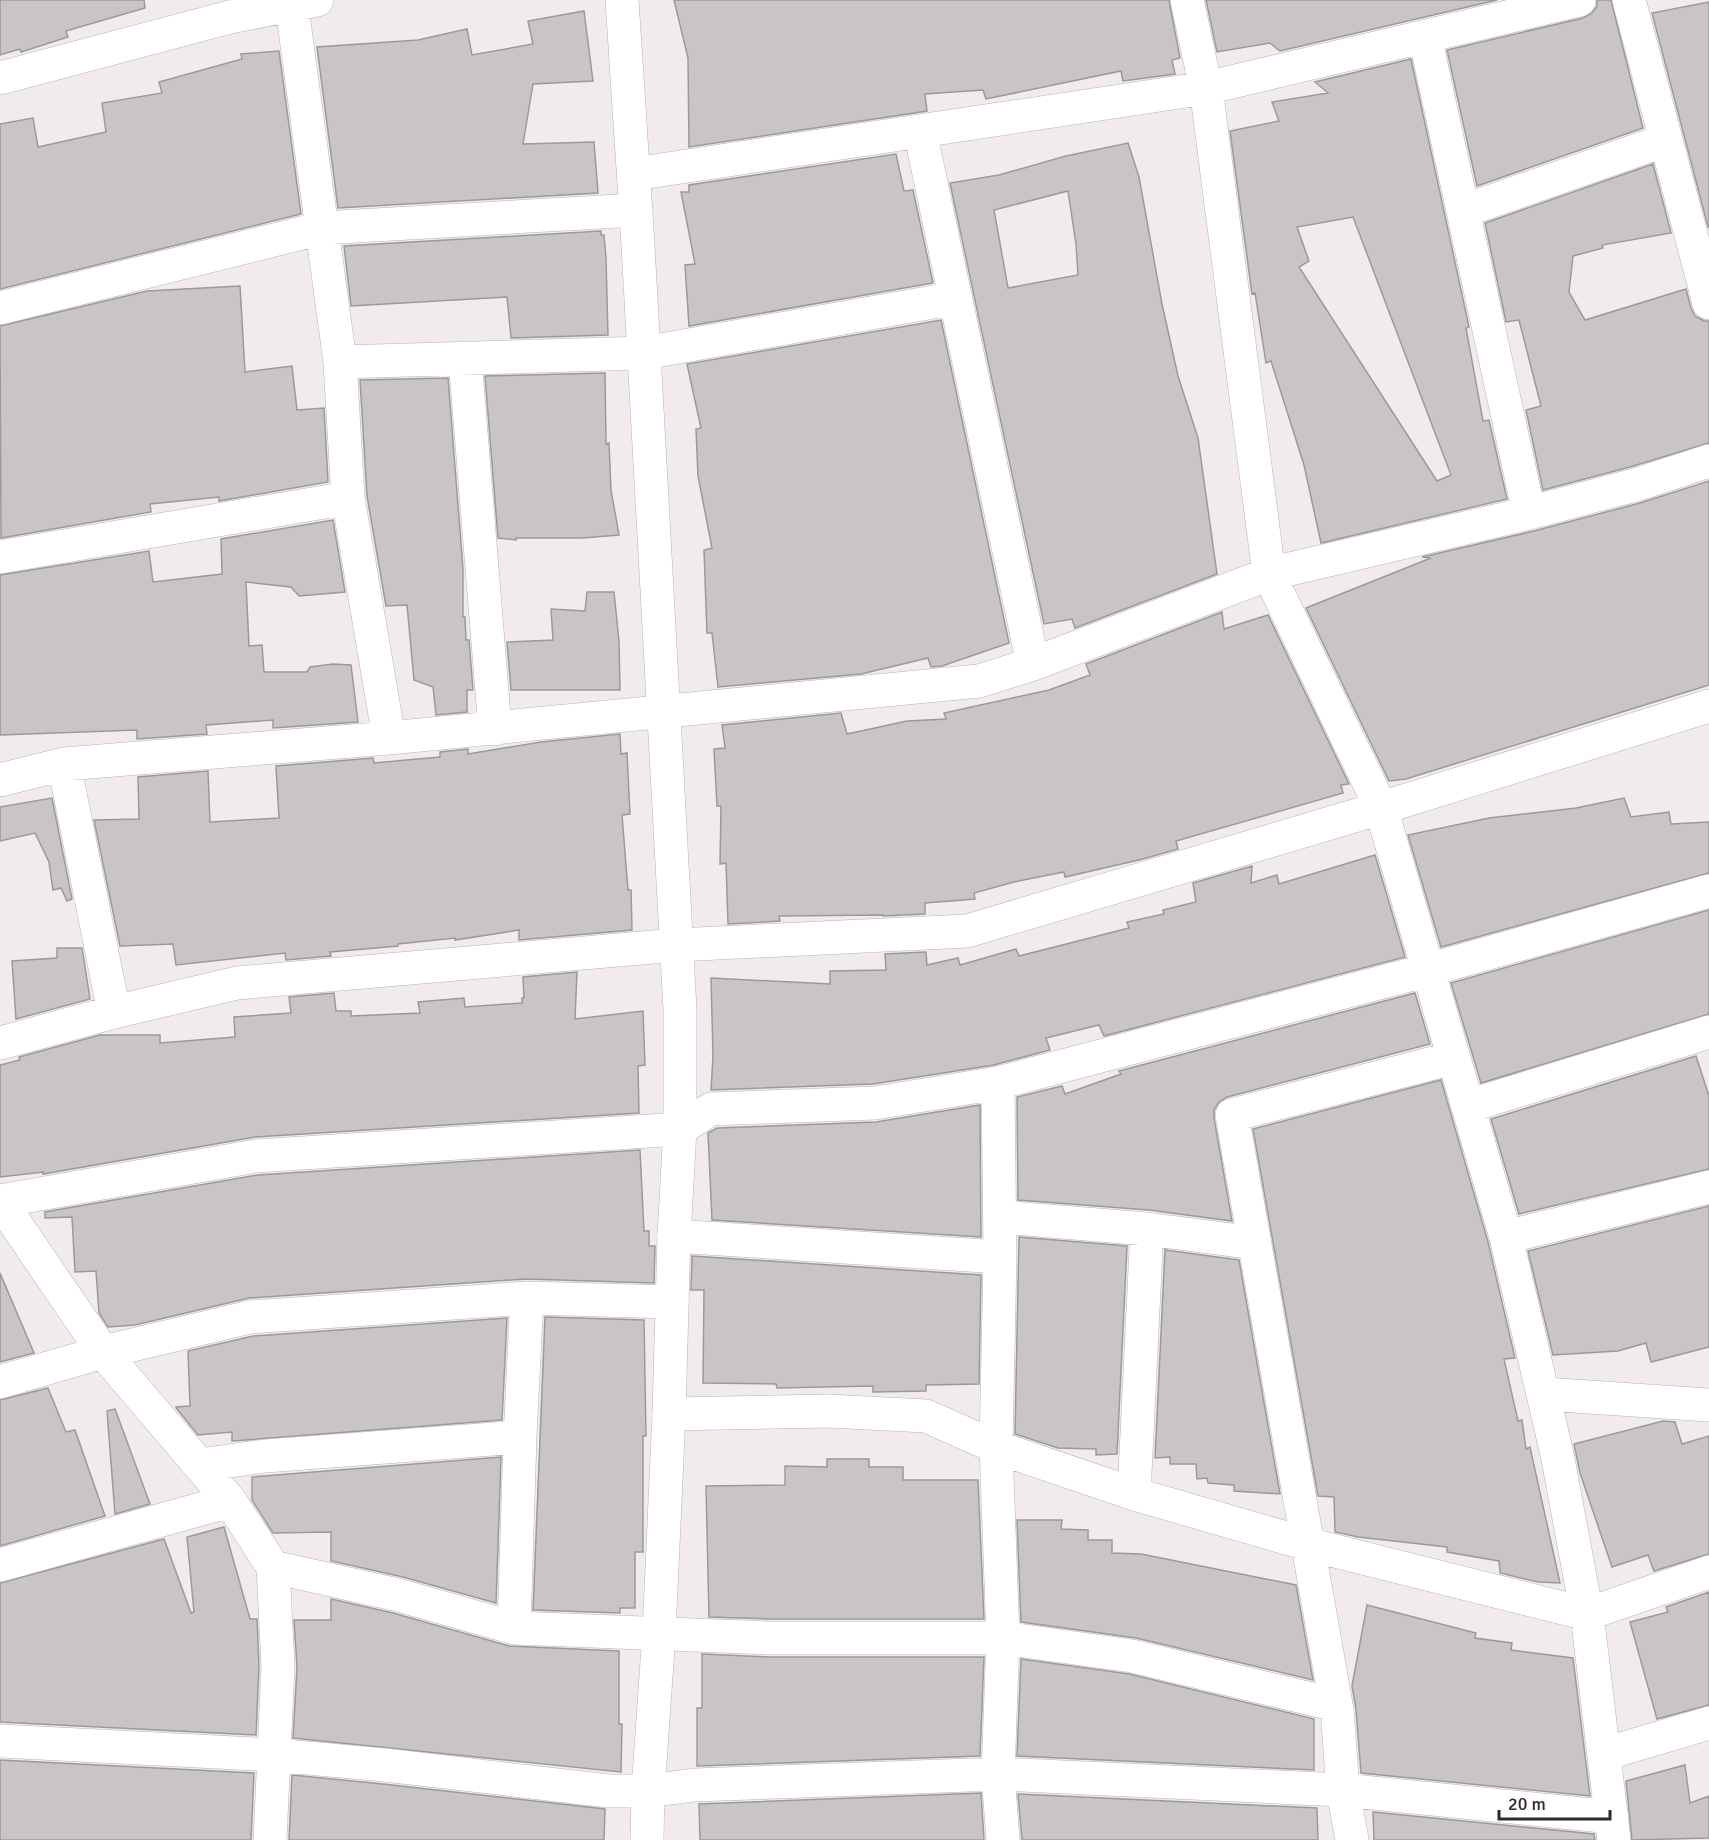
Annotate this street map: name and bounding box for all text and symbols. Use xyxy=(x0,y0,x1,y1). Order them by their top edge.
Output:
scale bar xyxy=(1499,1783,1610,1821)
text: 20 m xyxy=(1508,1793,1546,1815)

